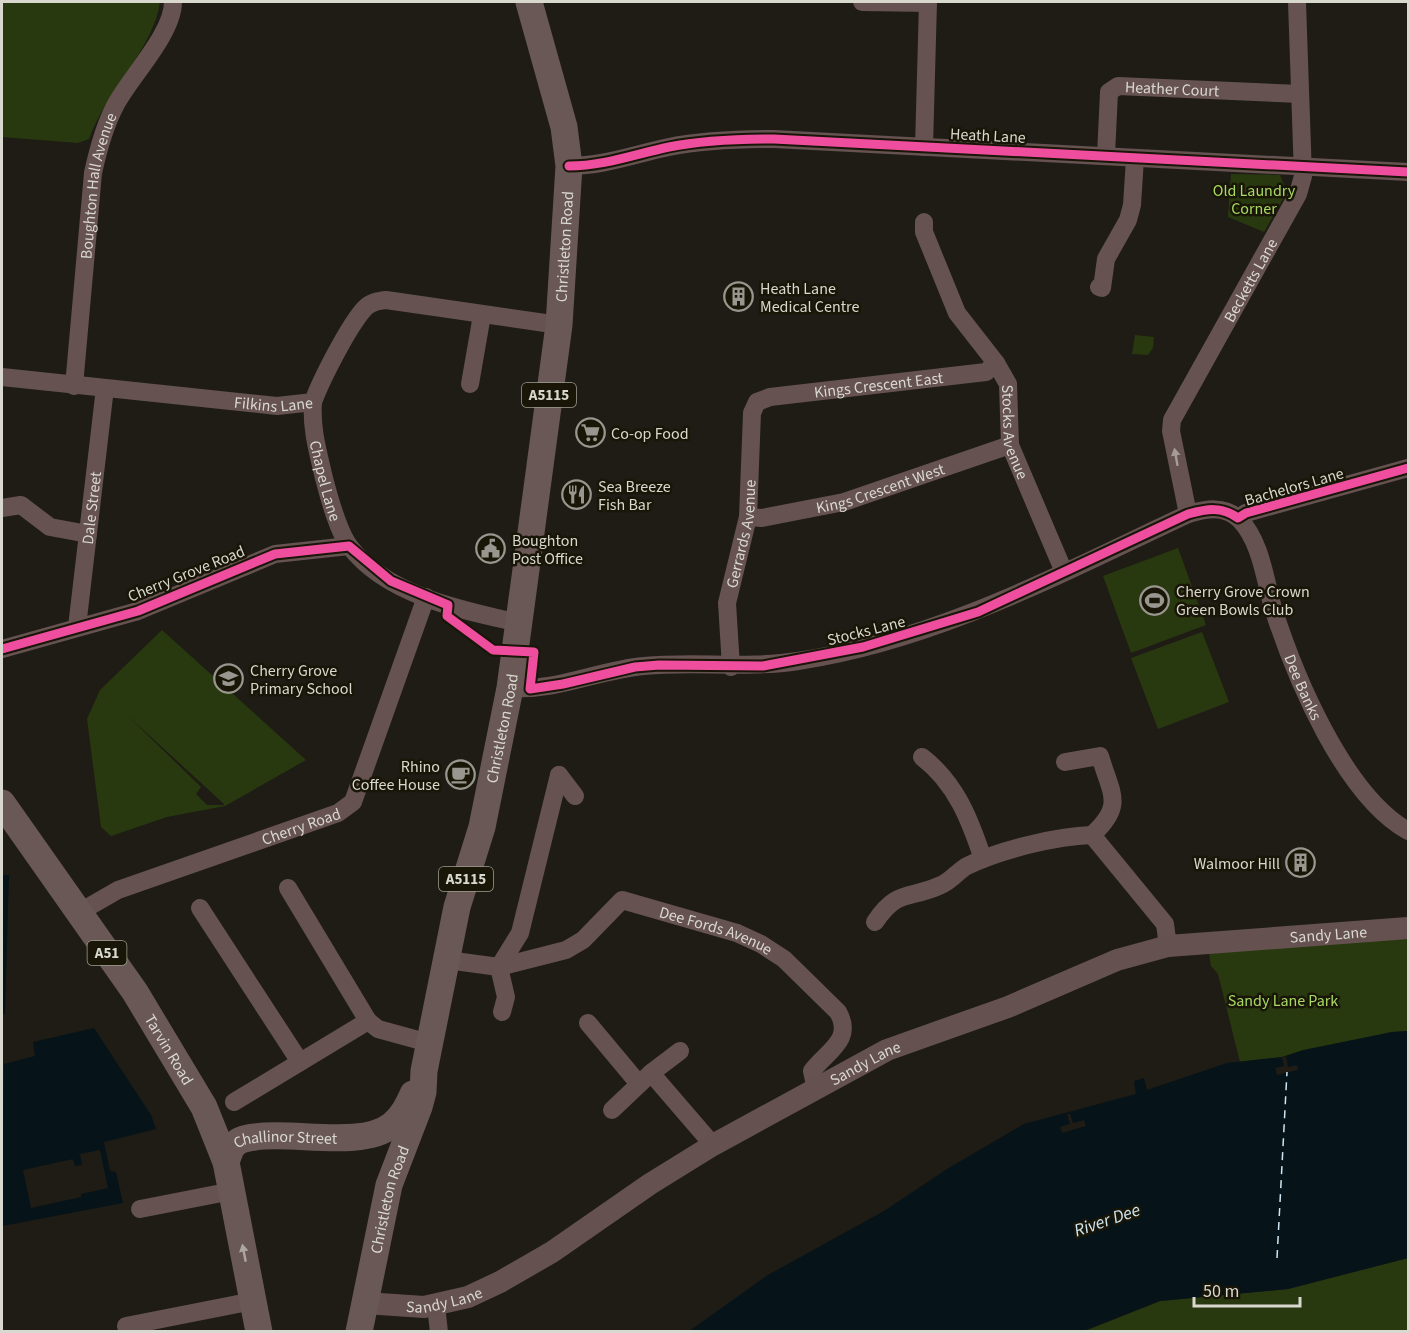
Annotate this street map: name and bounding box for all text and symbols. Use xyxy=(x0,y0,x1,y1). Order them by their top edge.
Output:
street label: Heather Court xyxy=(1124,76,1220,102)
street label: Boughton Hall Avenue xyxy=(75,109,122,260)
street label: Heath Lane xyxy=(950,123,1026,149)
park label: Old Laundry Corner xyxy=(1213,180,1296,220)
street label: Christleton Road xyxy=(550,190,579,303)
street label: Becketts Lane xyxy=(1219,235,1283,326)
place label: Heath Lane Medical Centre xyxy=(760,278,859,318)
building icon: Heath Lane Medical Centre xyxy=(723,281,755,313)
street label: Kings Crescent East xyxy=(813,367,945,404)
road number: A5115 xyxy=(522,383,576,407)
street label: Stocks Avenue xyxy=(996,384,1033,483)
street label: Filkins Lane xyxy=(233,392,314,418)
supermarket icon: Co-op Food xyxy=(574,417,606,449)
place label: Co-op Food xyxy=(611,423,689,445)
street label: Chapel Lane xyxy=(304,439,346,524)
one-way arrow xyxy=(1171,448,1180,467)
street label: Kings Crescent West xyxy=(814,458,948,519)
street label: Bachelors Lane xyxy=(1242,462,1346,512)
street label: Dale Street xyxy=(77,470,107,546)
place label: Sea Breeze Fish Bar xyxy=(598,476,671,516)
restaurant icon: Sea Breeze Fish Bar xyxy=(561,479,593,511)
street label: Gerrards Avenue xyxy=(721,479,761,591)
place label: Boughton Post Office xyxy=(512,530,583,570)
public building icon: Boughton Post Office xyxy=(475,533,507,565)
street label: Cherry Grove Road xyxy=(124,540,248,607)
place label: Cherry Grove Crown Green Bowls Club xyxy=(1176,581,1310,621)
sports icon: Cherry Grove Crown Green Bowls Club xyxy=(1139,584,1171,616)
street label: Stocks Lane xyxy=(825,611,908,651)
street label: Dee Banks xyxy=(1278,651,1327,724)
place label: Cherry Grove Primary School xyxy=(250,660,352,700)
school or university icon: Cherry Grove Primary School xyxy=(213,663,245,695)
street label: Christleton Road xyxy=(481,672,524,785)
place label: Rhino Coffee House xyxy=(352,756,440,796)
cafe icon: Rhino Coffee House xyxy=(445,759,477,791)
street label: Cherry Road xyxy=(259,803,344,851)
building icon: Walmoor Hill xyxy=(1285,847,1317,879)
place label: Walmoor Hill xyxy=(1194,853,1280,875)
road number: A5115 xyxy=(439,867,493,891)
street label: Dee Fords Avenue xyxy=(657,901,777,961)
street label: Sandy Lane xyxy=(1289,921,1368,949)
road number: A51 xyxy=(88,941,126,965)
park label: Sandy Lane Park xyxy=(1228,990,1338,1012)
street label: Tarvin Road xyxy=(139,1010,198,1090)
street label: Sandy Lane xyxy=(826,1036,904,1091)
street label: Challinor Street xyxy=(229,1126,338,1154)
street label: Christleton Road xyxy=(365,1143,415,1256)
water label: River Dee xyxy=(1071,1197,1144,1243)
one-way arrow xyxy=(239,1244,248,1263)
scale bar xyxy=(1194,1270,1300,1308)
text: 50 m xyxy=(1203,1279,1239,1304)
street label: Sandy Lane xyxy=(405,1282,486,1319)

